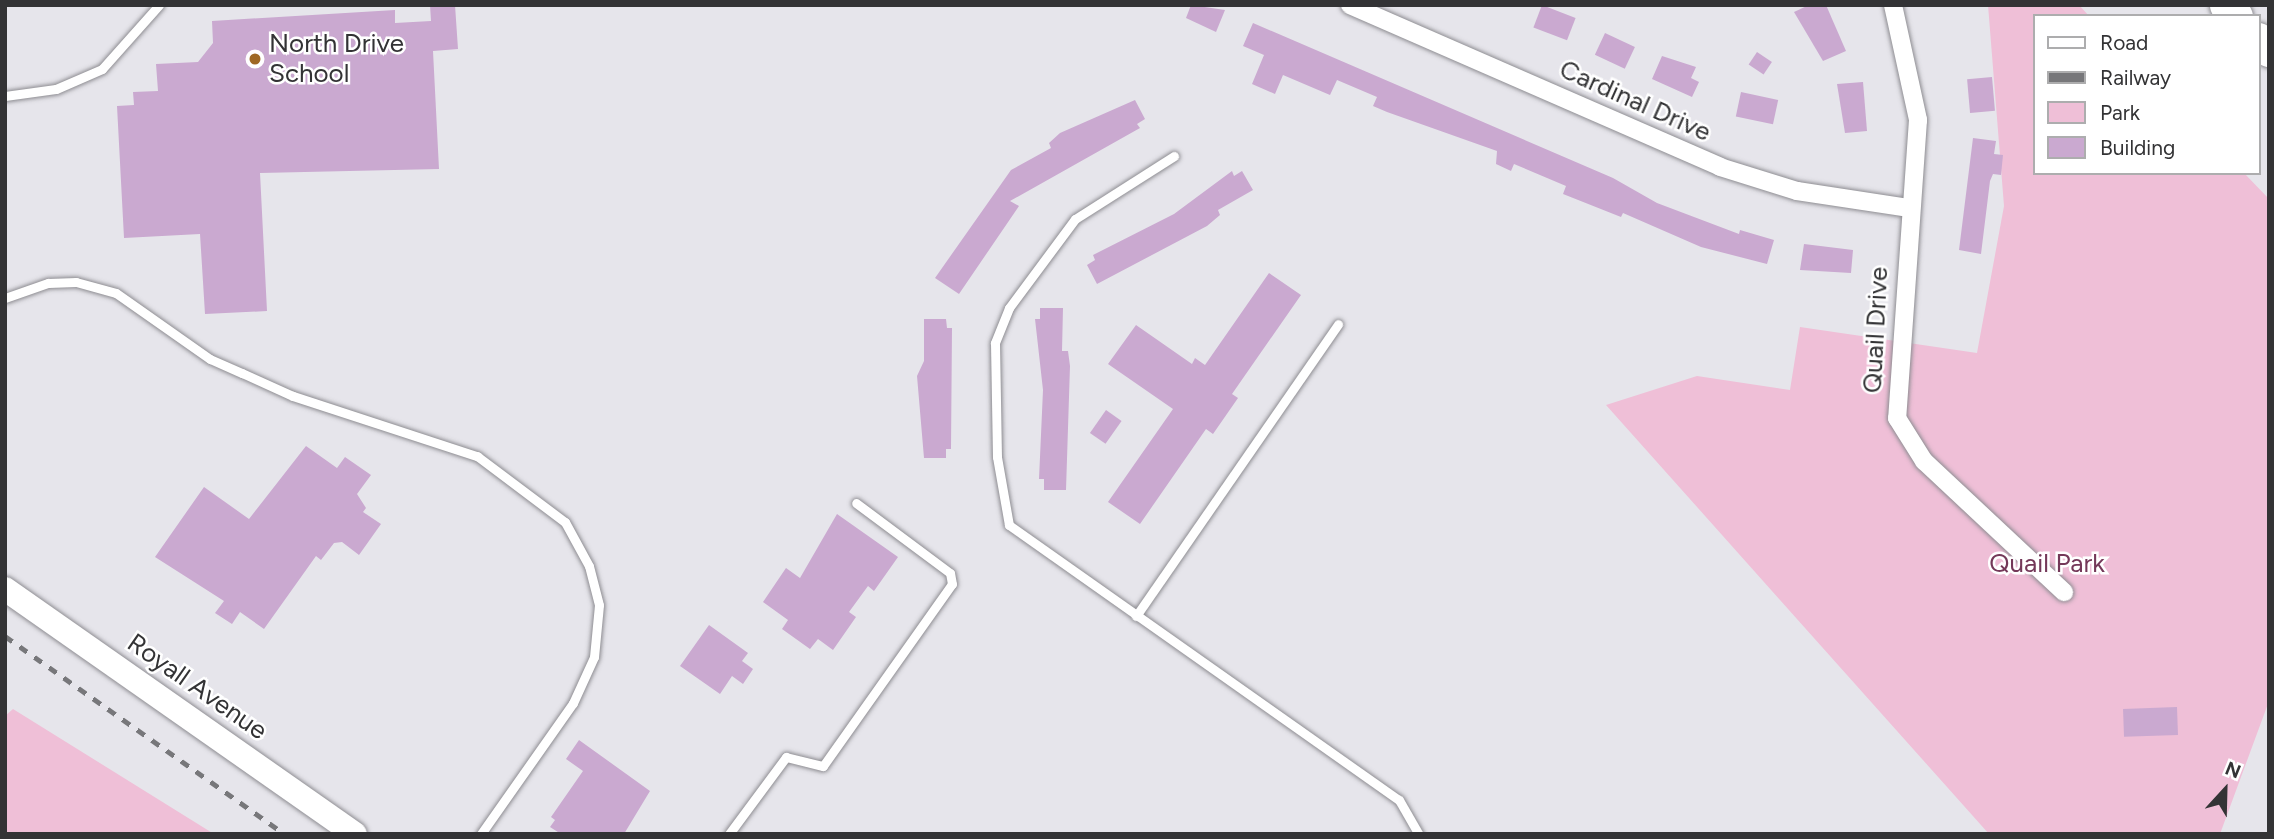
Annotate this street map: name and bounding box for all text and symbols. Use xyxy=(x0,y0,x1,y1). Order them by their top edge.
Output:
legend xyxy=(2032,14,2260,175)
place label: North Drive School xyxy=(269,28,404,90)
text: Road xyxy=(2100,30,2148,55)
marker: North Drive School xyxy=(247,51,263,67)
street label: Cardinal Drive xyxy=(1555,54,1715,148)
text: Railway xyxy=(2100,65,2171,90)
text: Park xyxy=(2100,100,2140,125)
text: Building xyxy=(2100,135,2175,160)
street label: Quail Drive xyxy=(1857,266,1895,394)
park label: Quail Park xyxy=(1989,548,2105,580)
street label: Royall Avenue xyxy=(121,627,273,747)
north arrow xyxy=(2190,755,2260,825)
text: N xyxy=(2222,757,2244,783)

